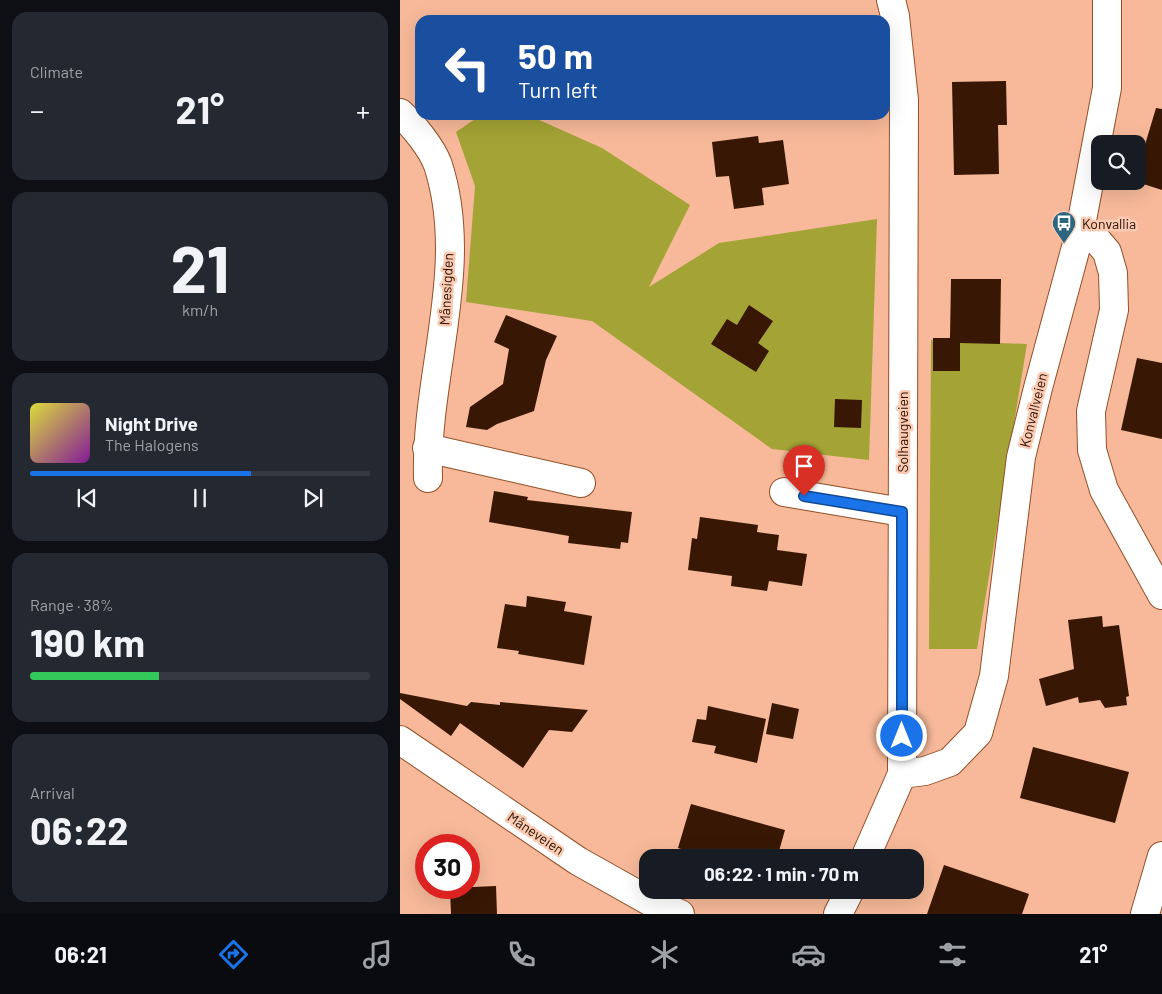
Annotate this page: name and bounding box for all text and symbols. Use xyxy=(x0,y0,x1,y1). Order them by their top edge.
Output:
text: 50 m xyxy=(518,34,593,76)
icon: left xyxy=(435,35,500,100)
text: Climate xyxy=(30,62,83,81)
text: Turn left xyxy=(518,76,598,102)
text: 21° xyxy=(176,86,224,132)
text: − xyxy=(30,93,44,127)
text: + xyxy=(356,93,370,127)
map controls xyxy=(1091,135,1146,190)
button: search xyxy=(1091,135,1146,190)
bus stop icon: Konvallia xyxy=(1051,210,1077,244)
place label: Konvallia xyxy=(1082,215,1136,232)
text: 21 xyxy=(170,228,230,306)
street label: Månesigden xyxy=(436,252,456,326)
text: km/h xyxy=(182,300,218,319)
street label: Konvallveien xyxy=(1016,371,1050,449)
street label: Solhaugveien xyxy=(894,391,911,473)
text: Night Drive xyxy=(105,412,198,435)
text: The Halogens xyxy=(105,435,199,454)
pin xyxy=(783,445,825,496)
icon: arrive xyxy=(790,452,818,480)
icon: previous xyxy=(73,484,101,512)
icon: pause xyxy=(186,484,214,512)
icon: next xyxy=(299,484,327,512)
text: Range · 38% xyxy=(30,595,114,614)
text: 190 km xyxy=(30,619,145,665)
position arrow xyxy=(875,709,927,761)
text: Arrival xyxy=(30,783,75,802)
text: 06:22 xyxy=(30,807,128,853)
street label: Måneveien xyxy=(505,808,567,858)
speed limit sign: 30 xyxy=(415,834,480,899)
text: 06:22 · 1 min · 70 m xyxy=(704,862,859,885)
icon: directions xyxy=(216,937,251,972)
icon: music xyxy=(360,937,395,972)
icon: phone xyxy=(504,937,539,972)
icon: climate xyxy=(647,937,682,972)
icon: car xyxy=(791,937,826,972)
icon: filters xyxy=(935,937,970,972)
text: 06:21 xyxy=(54,941,107,967)
text: 21° xyxy=(1079,941,1108,967)

